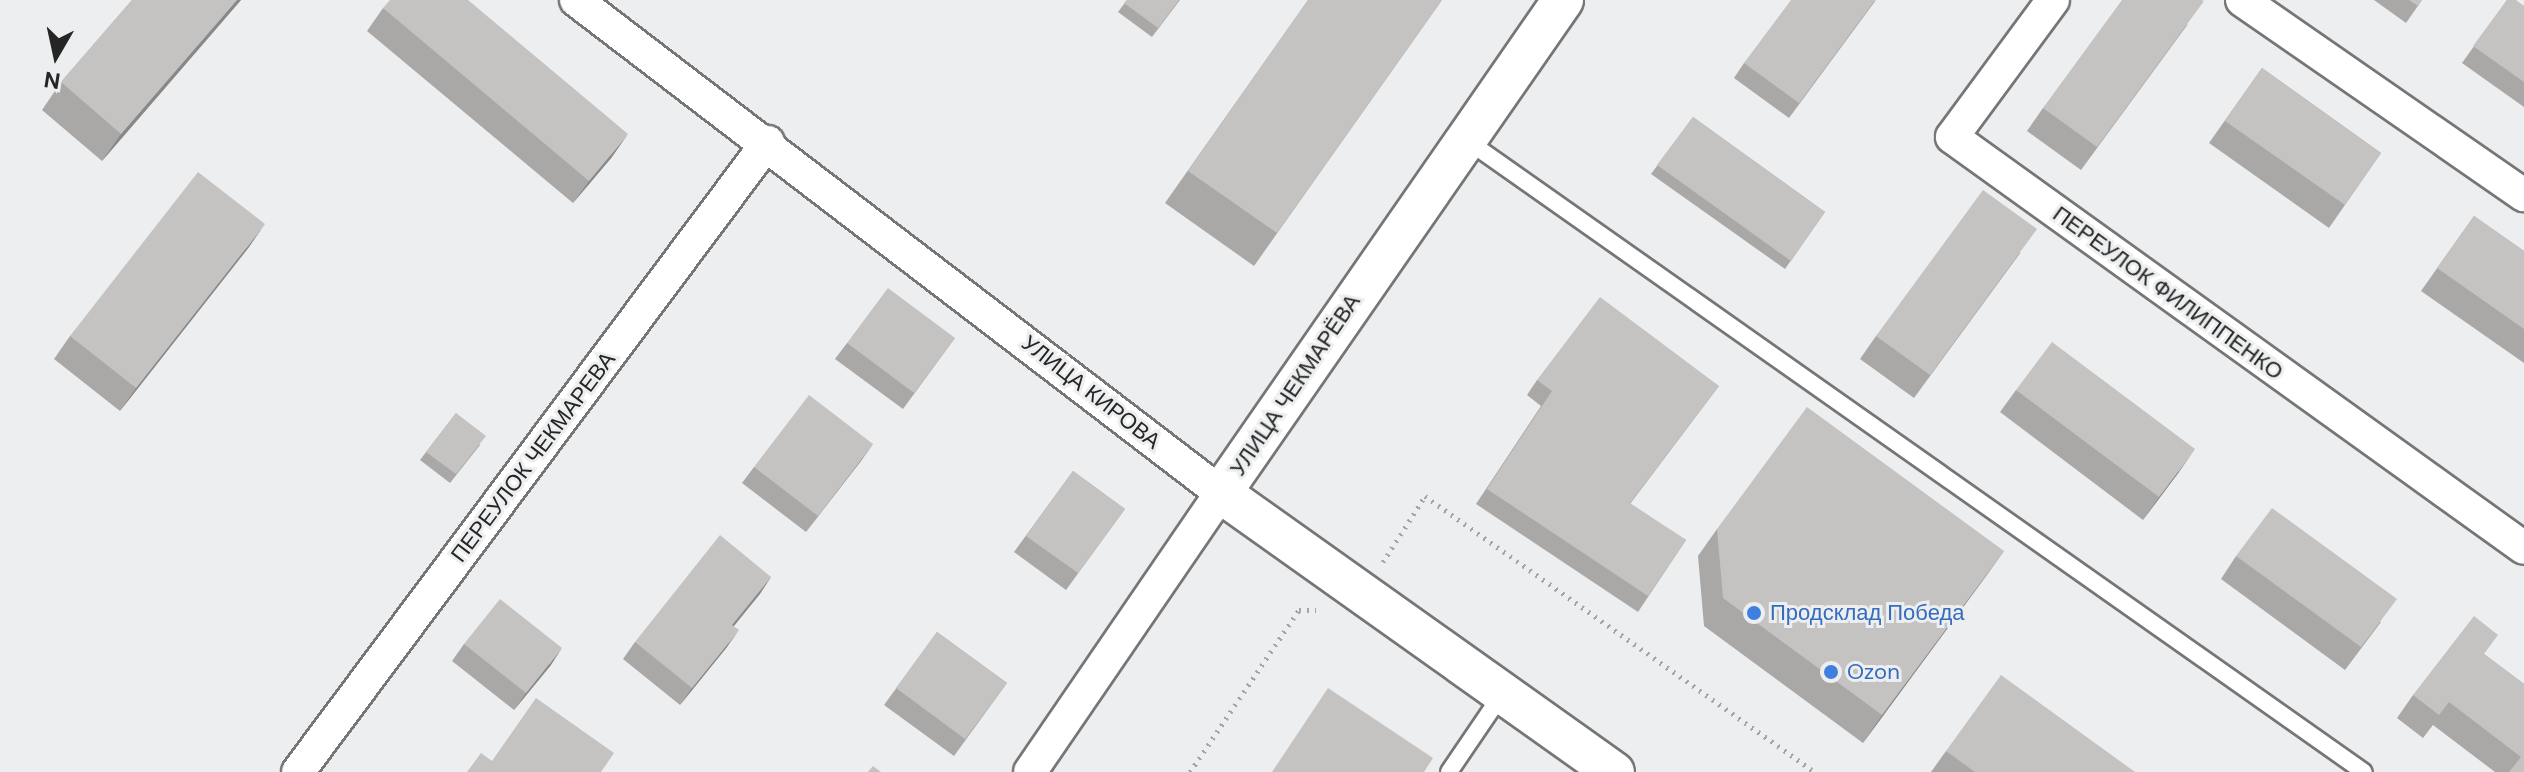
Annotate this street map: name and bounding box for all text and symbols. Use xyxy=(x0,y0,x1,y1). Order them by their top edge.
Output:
north arrow xyxy=(16,16,96,96)
text: N xyxy=(42,65,62,96)
street label: ПЕРЕУЛОК ФИЛИППЕНКО xyxy=(2048,201,2288,385)
street label: УЛИЦА ЧЕКМАРЁВА xyxy=(1224,289,1366,481)
street label: УЛИЦА КИРОВА xyxy=(1016,330,1166,454)
street label: ПЕРЕУЛОК ЧЕКМАРЕВА xyxy=(445,347,621,567)
place label: Продсклад Победа xyxy=(1770,600,1964,626)
marker: Продсклад Победа xyxy=(1745,604,1763,622)
place label: Ozon xyxy=(1847,659,1900,685)
marker: Ozon xyxy=(1822,663,1840,681)

